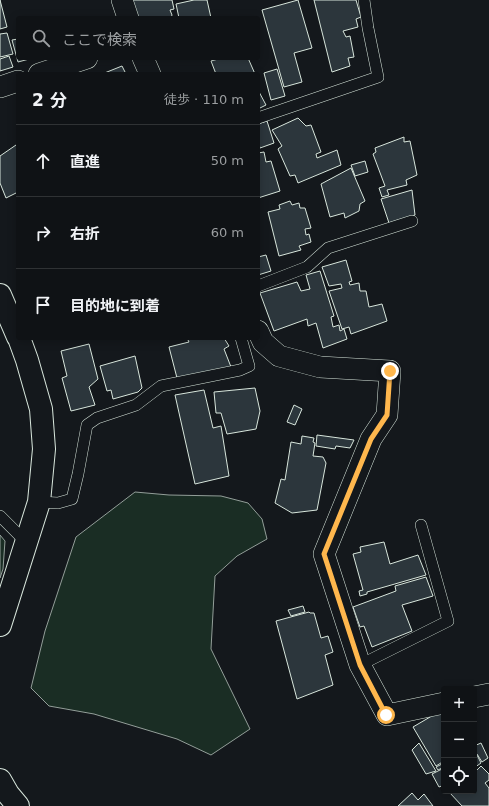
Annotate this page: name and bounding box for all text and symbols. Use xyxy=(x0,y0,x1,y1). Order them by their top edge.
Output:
search box xyxy=(16,16,260,60)
icon: search xyxy=(30,27,52,49)
text: ここで検索 xyxy=(62,31,137,49)
text: 2 分 xyxy=(32,90,67,110)
text: 徒歩 · 110 m xyxy=(164,92,244,107)
icon: ahead xyxy=(32,150,54,172)
text: 直進 xyxy=(70,153,100,171)
text: 50 m xyxy=(211,153,244,168)
icon: right xyxy=(32,222,54,244)
text: 右折 xyxy=(70,225,100,243)
text: 60 m xyxy=(211,225,244,240)
icon: arrive xyxy=(32,294,54,316)
text: 目的地に到着 xyxy=(70,297,160,315)
route end xyxy=(381,362,399,380)
map controls xyxy=(441,686,477,794)
button: + xyxy=(441,686,477,722)
route start xyxy=(377,706,395,724)
button: − xyxy=(441,722,477,758)
button: locate xyxy=(441,758,477,794)

